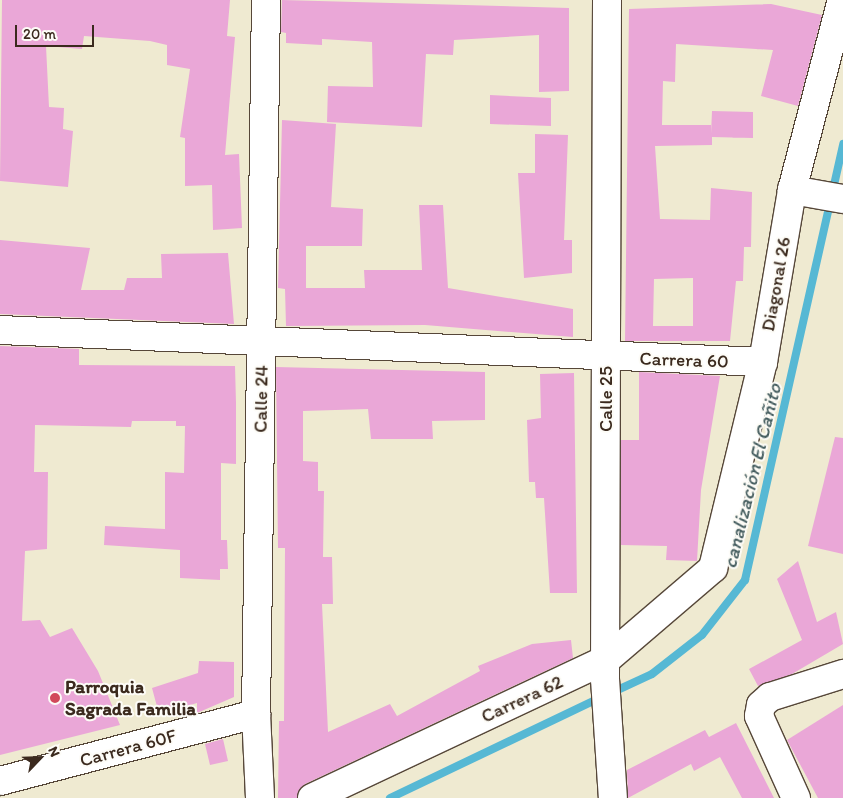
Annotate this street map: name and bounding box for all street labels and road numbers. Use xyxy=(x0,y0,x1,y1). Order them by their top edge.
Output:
street label: Diagonal 26 xyxy=(756,235,796,333)
street label: Carrera 60 xyxy=(639,347,729,373)
street label: Calle 24 xyxy=(249,365,273,433)
street label: Calle 25 xyxy=(595,366,617,432)
street label: Carrera 62 xyxy=(477,670,567,728)
street label: Carrera 60F xyxy=(77,724,179,772)

